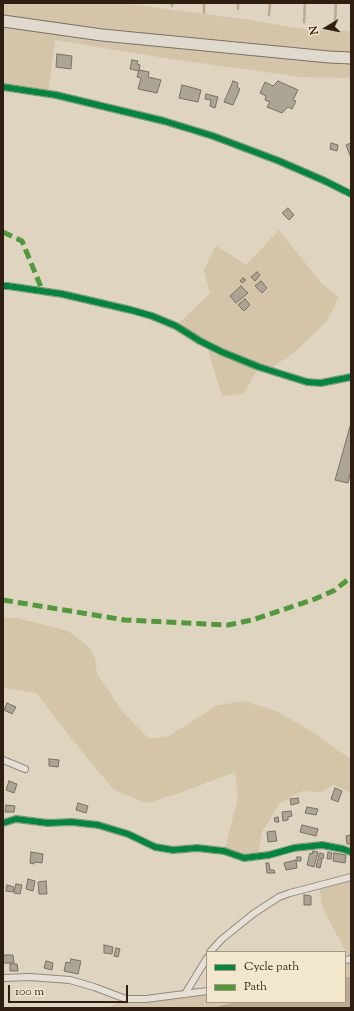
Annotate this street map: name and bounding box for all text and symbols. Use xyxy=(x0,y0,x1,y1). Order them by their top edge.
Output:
north arrow xyxy=(306,8,346,48)
text: N xyxy=(306,24,323,36)
legend xyxy=(206,951,346,1003)
text: Cycle path xyxy=(244,958,299,976)
scale bar xyxy=(10,977,130,1003)
text: Path xyxy=(244,978,267,996)
text: 100 m xyxy=(15,983,44,1001)

